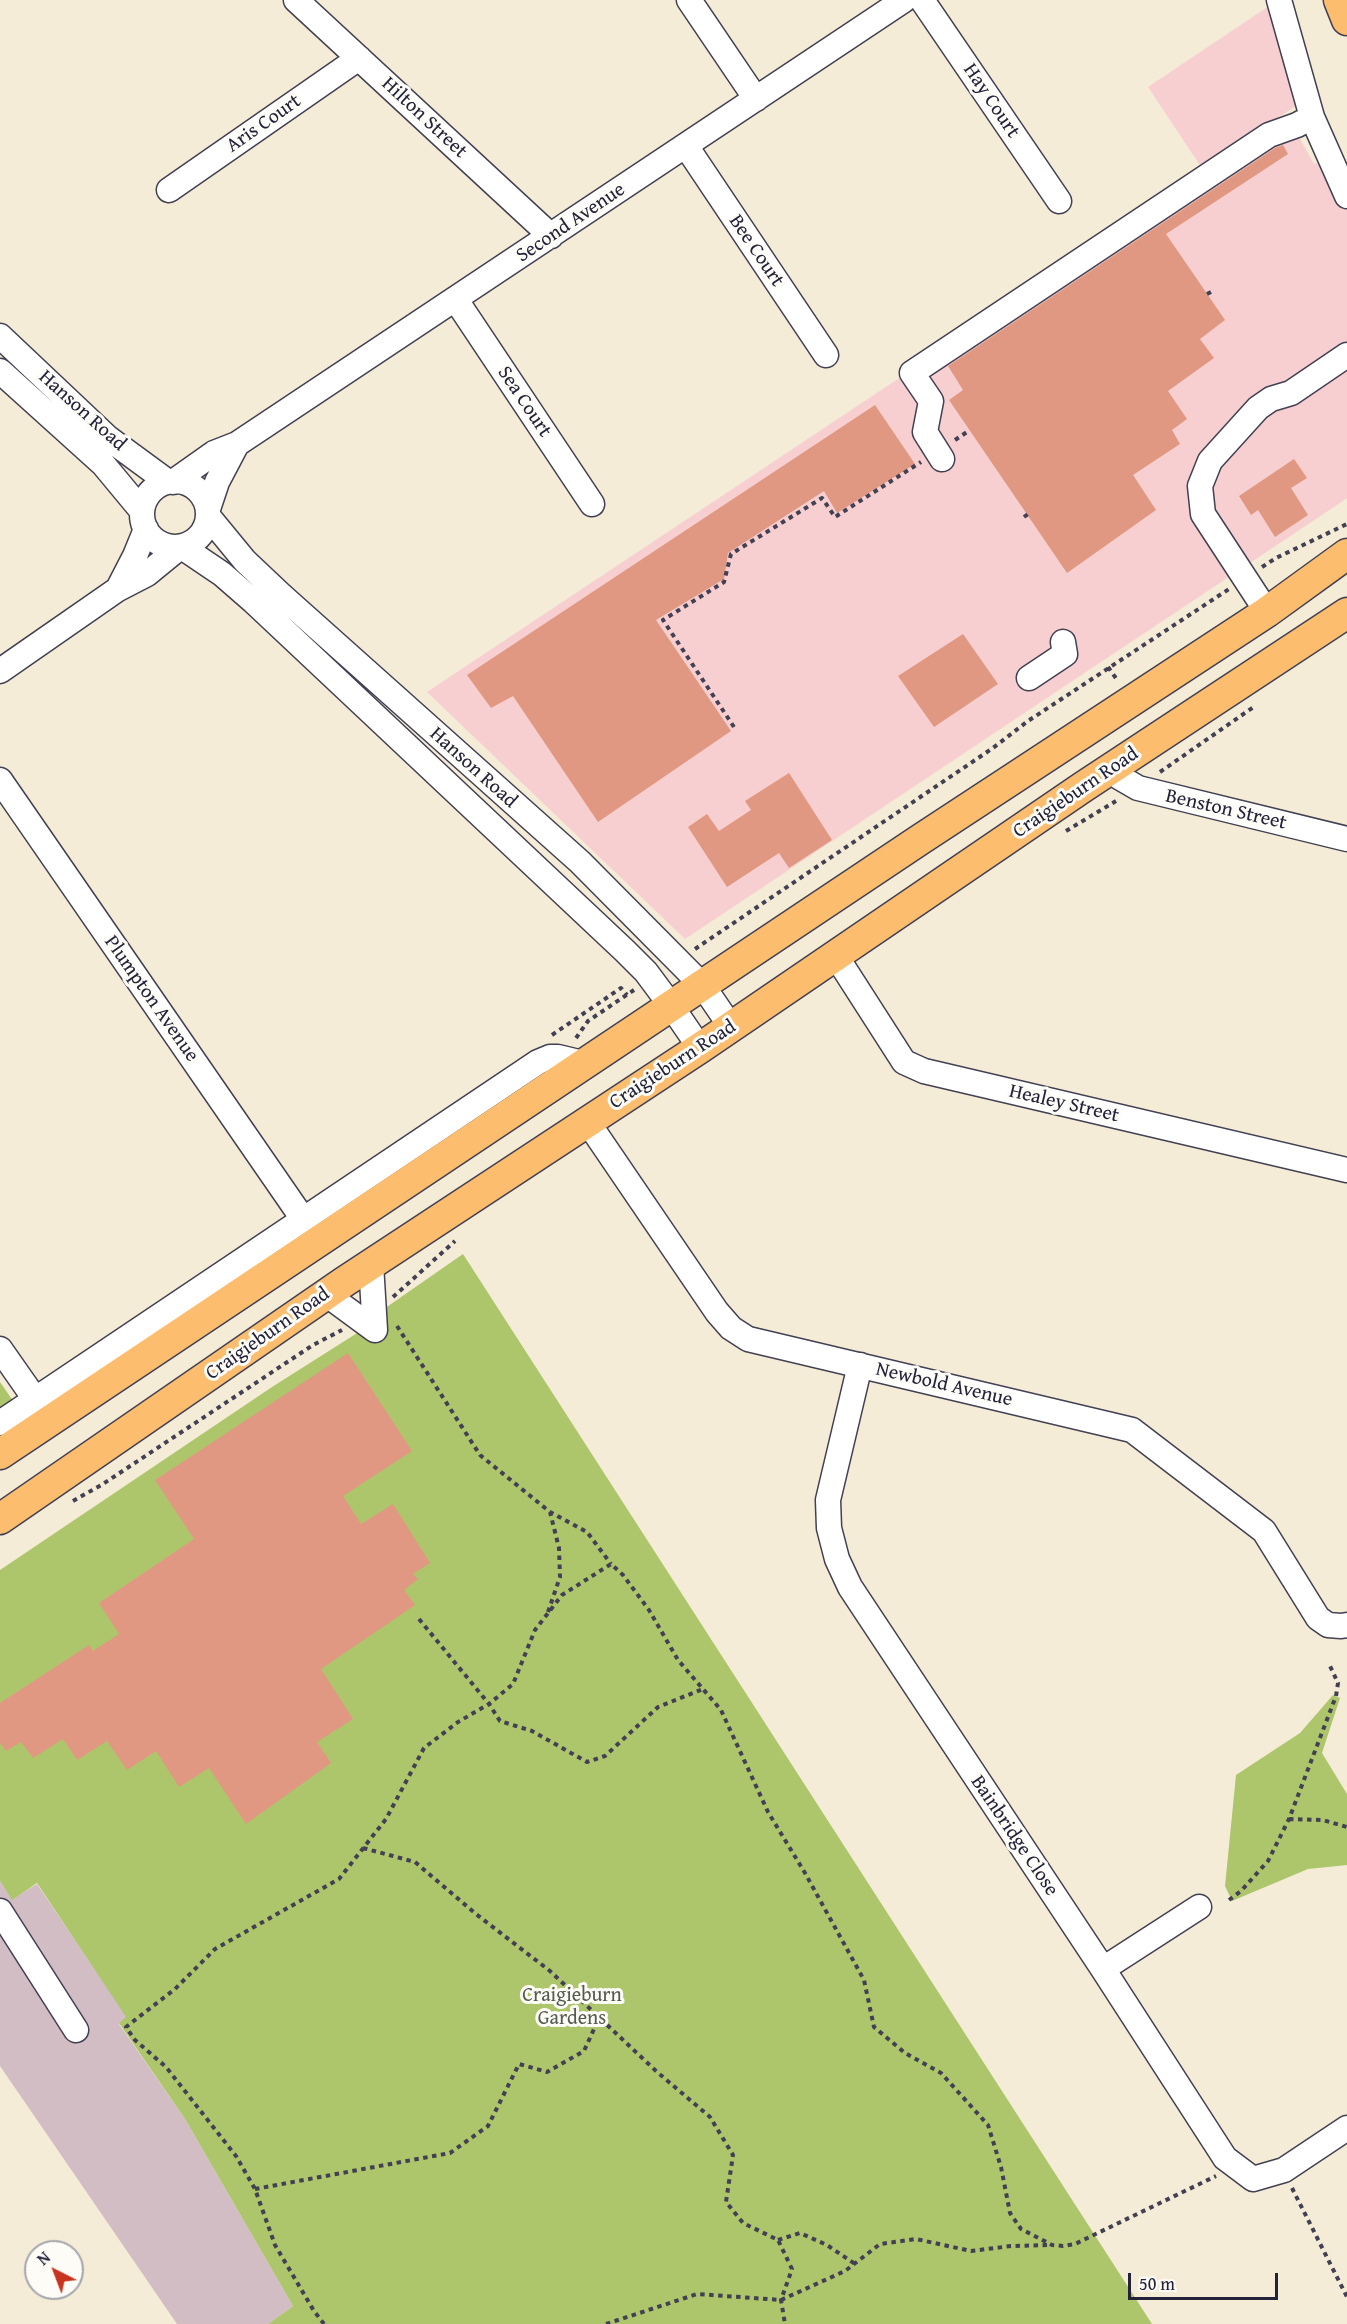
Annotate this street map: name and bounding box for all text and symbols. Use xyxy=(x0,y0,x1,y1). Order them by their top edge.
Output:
street label: Hay Court xyxy=(957,59,1025,143)
street label: Hilton Street xyxy=(376,72,472,164)
street label: Aris Court xyxy=(222,90,306,158)
street label: Second Avenue xyxy=(512,178,630,268)
street label: Bee Court xyxy=(723,210,789,292)
street label: Sea Court xyxy=(492,362,556,442)
street label: Hanson Road xyxy=(33,365,131,457)
street label: Hanson Road xyxy=(424,722,522,814)
street label: Craigieburn Road xyxy=(1009,742,1143,844)
street label: Benston Street xyxy=(1163,784,1289,836)
street label: Plumpton Avenue xyxy=(99,931,203,1067)
street label: Craigieburn Road xyxy=(605,1015,741,1115)
street label: Healey Street xyxy=(1007,1080,1121,1128)
street label: Craigieburn Road xyxy=(201,1282,335,1386)
street label: Newbold Avenue xyxy=(873,1358,1015,1412)
street label: Bainbridge Close xyxy=(965,1771,1063,1901)
park label: Craigieburn Gardens xyxy=(522,1984,622,2031)
north arrow xyxy=(24,2240,84,2300)
text: N xyxy=(31,2246,55,2271)
scale bar xyxy=(1131,2261,1281,2299)
text: 50 m xyxy=(1139,2270,1175,2297)

